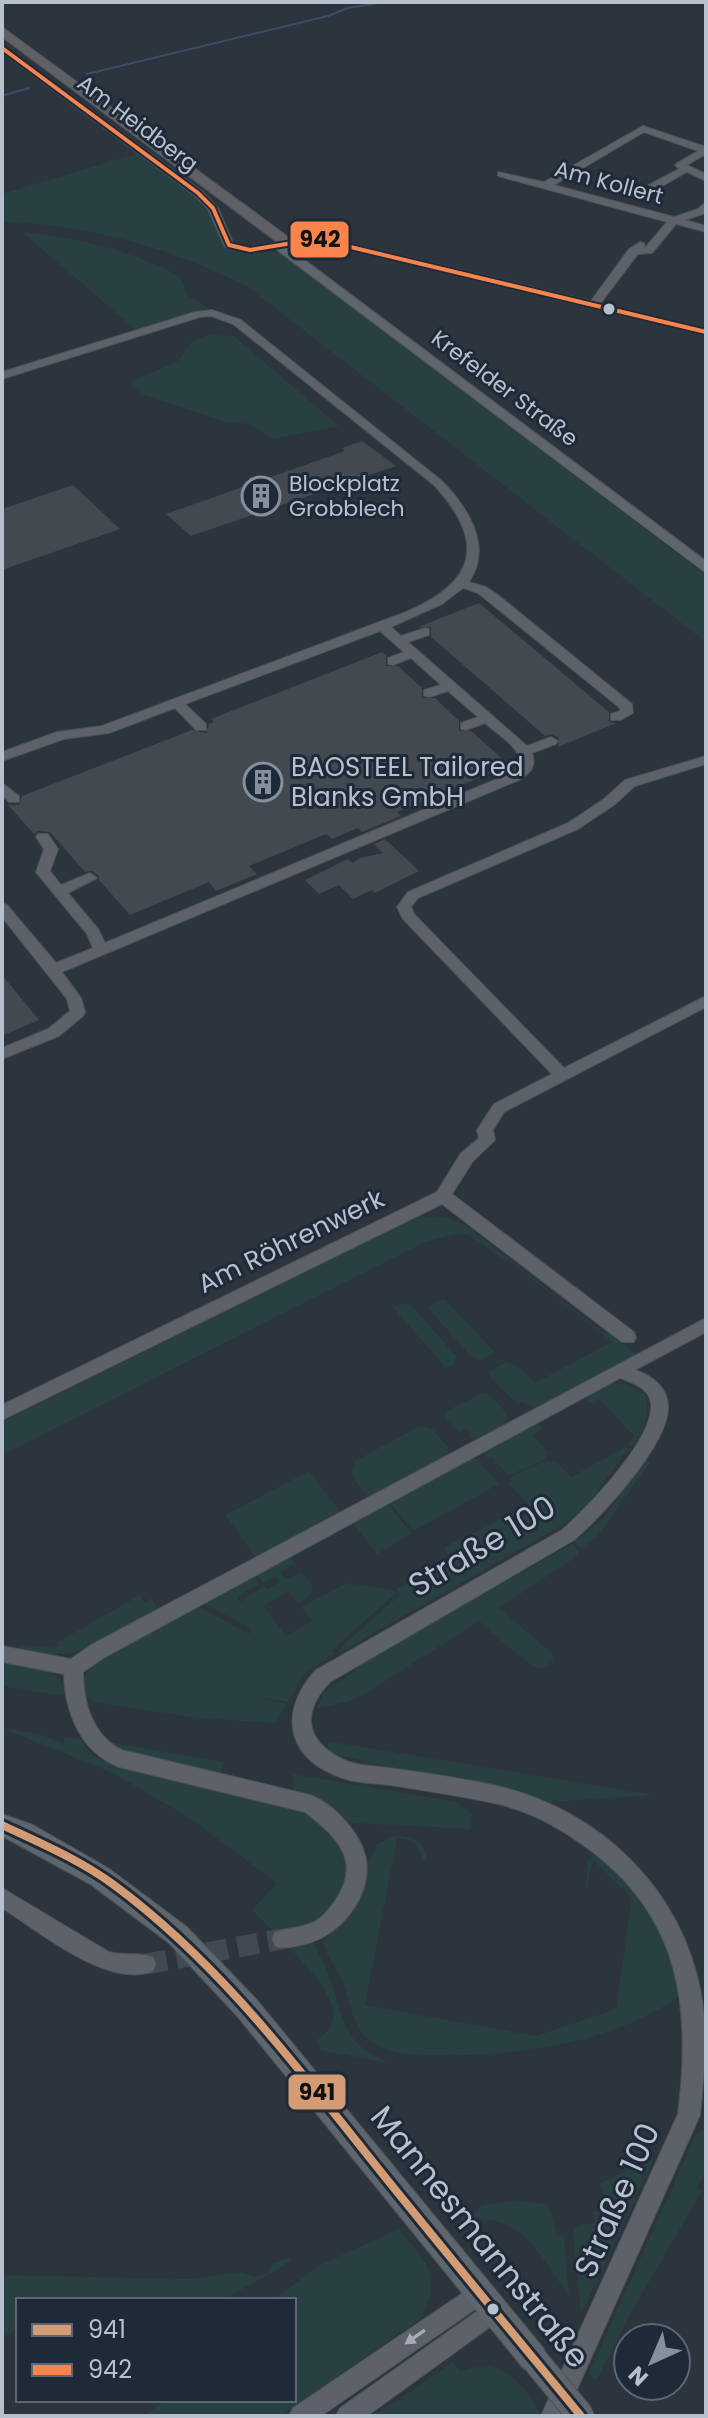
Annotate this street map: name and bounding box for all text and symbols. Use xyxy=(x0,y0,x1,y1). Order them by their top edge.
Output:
street label: Am Heidberg xyxy=(71,68,205,179)
street label: Am Kollert xyxy=(551,153,667,212)
line badge: 942 xyxy=(289,220,350,259)
text: 942 xyxy=(300,224,341,255)
unlabelled marker xyxy=(601,301,617,317)
street label: Krefelder Straße xyxy=(425,323,585,454)
place label: Blockplatz Grobblech xyxy=(289,468,405,524)
building icon: Blockplatz Grobblech xyxy=(240,475,282,517)
place label: BAOSTEEL Tailored Blanks GmbH xyxy=(291,749,524,815)
building icon: BAOSTEEL Tailored Blanks GmbH xyxy=(242,761,284,803)
street label: Am Röhrenwerk xyxy=(192,1180,391,1302)
street label: Straße 100 xyxy=(400,1484,564,1607)
line badge: 941 xyxy=(287,2073,347,2111)
text: 941 xyxy=(299,2077,335,2108)
street label: Mannesmannstraße xyxy=(360,2096,600,2377)
street label: Straße 100 xyxy=(563,2115,671,2284)
legend xyxy=(16,2298,296,2402)
unlabelled marker xyxy=(485,2301,501,2317)
text: 941 xyxy=(88,2313,126,2346)
north arrow xyxy=(612,2322,692,2402)
one-way arrow xyxy=(404,2329,426,2344)
text: 942 xyxy=(88,2353,132,2386)
text: N xyxy=(622,2359,655,2393)

